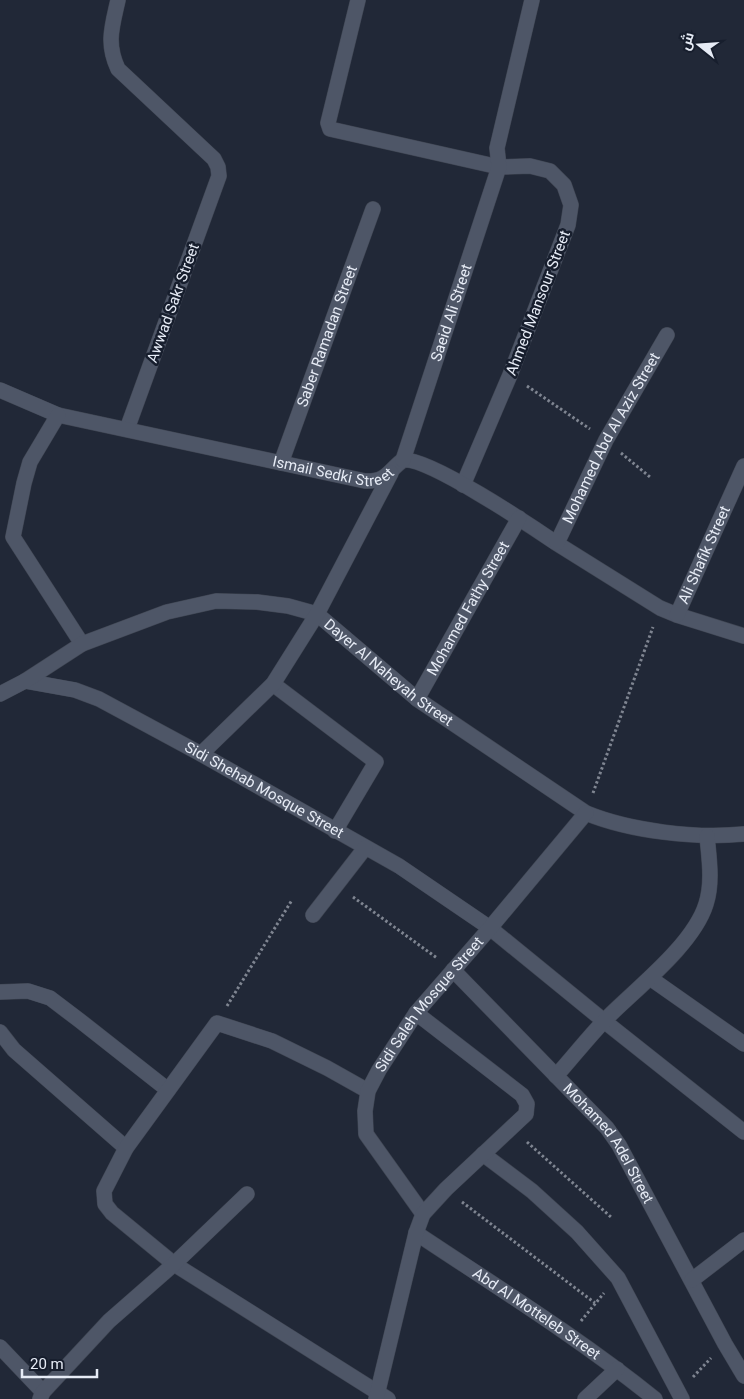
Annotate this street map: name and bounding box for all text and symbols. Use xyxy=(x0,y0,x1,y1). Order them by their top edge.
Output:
north arrow xyxy=(674,20,724,70)
text: ش xyxy=(676,30,698,52)
street label: Ahmed Mansour Street xyxy=(502,228,574,378)
street label: Awwad Sakr Street xyxy=(143,241,203,365)
street label: Saeid Ali Street xyxy=(427,262,476,364)
street label: Saber Ramadan Street xyxy=(293,263,361,409)
street label: Mohamed Abd Al Aziz Street xyxy=(559,349,664,526)
street label: Ismail Sedki Street xyxy=(271,452,398,490)
street label: Ali Shafik Street xyxy=(674,503,734,607)
street label: Mohamed Fathy Street xyxy=(423,538,513,679)
street label: Dayer Al Naheyah Street xyxy=(320,615,457,730)
street label: Sidi Shehab Mosque Street xyxy=(182,738,347,842)
street label: Sidi Saleh Mosque Street xyxy=(371,933,487,1075)
street label: Mohamed Adel Street xyxy=(559,1079,657,1207)
street label: Abd Al Motteleb Street xyxy=(469,1264,604,1363)
scale bar xyxy=(22,1346,98,1378)
text: 20 m xyxy=(30,1355,64,1373)

